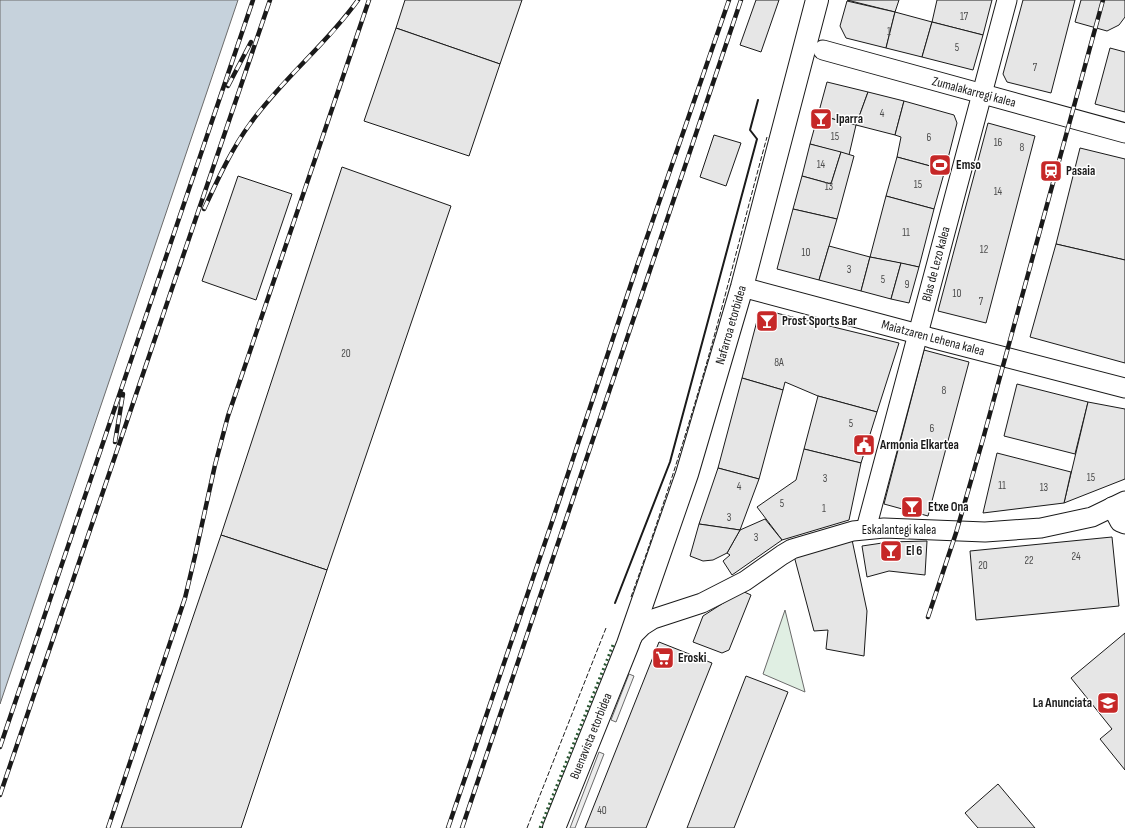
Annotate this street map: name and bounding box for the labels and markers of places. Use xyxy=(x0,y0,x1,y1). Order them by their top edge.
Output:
bar icon: Iparra xyxy=(808,106,834,132)
place label: Iparra xyxy=(836,111,863,127)
sports icon: Emso xyxy=(927,152,953,178)
place label: Emso xyxy=(956,157,981,173)
station icon: Pasaia xyxy=(1038,158,1064,184)
place label: Pasaia xyxy=(1066,163,1095,179)
bar icon: Prost Sports Bar xyxy=(754,308,780,334)
place label: Prost Sports Bar xyxy=(782,313,857,329)
public building icon: Armonia Elkartea xyxy=(851,432,877,458)
place label: Armonia Elkartea xyxy=(879,437,959,453)
bar icon: Etxe Ona xyxy=(899,494,925,520)
place label: Etxe Ona xyxy=(928,499,969,515)
bar icon: El 6 xyxy=(878,538,904,564)
place label: El 6 xyxy=(906,543,922,559)
supermarket icon: Eroski xyxy=(650,645,676,671)
place label: Eroski xyxy=(678,650,707,666)
school or university icon: La Anunciata xyxy=(1095,690,1121,716)
place label: La Anunciata xyxy=(1033,695,1092,711)

